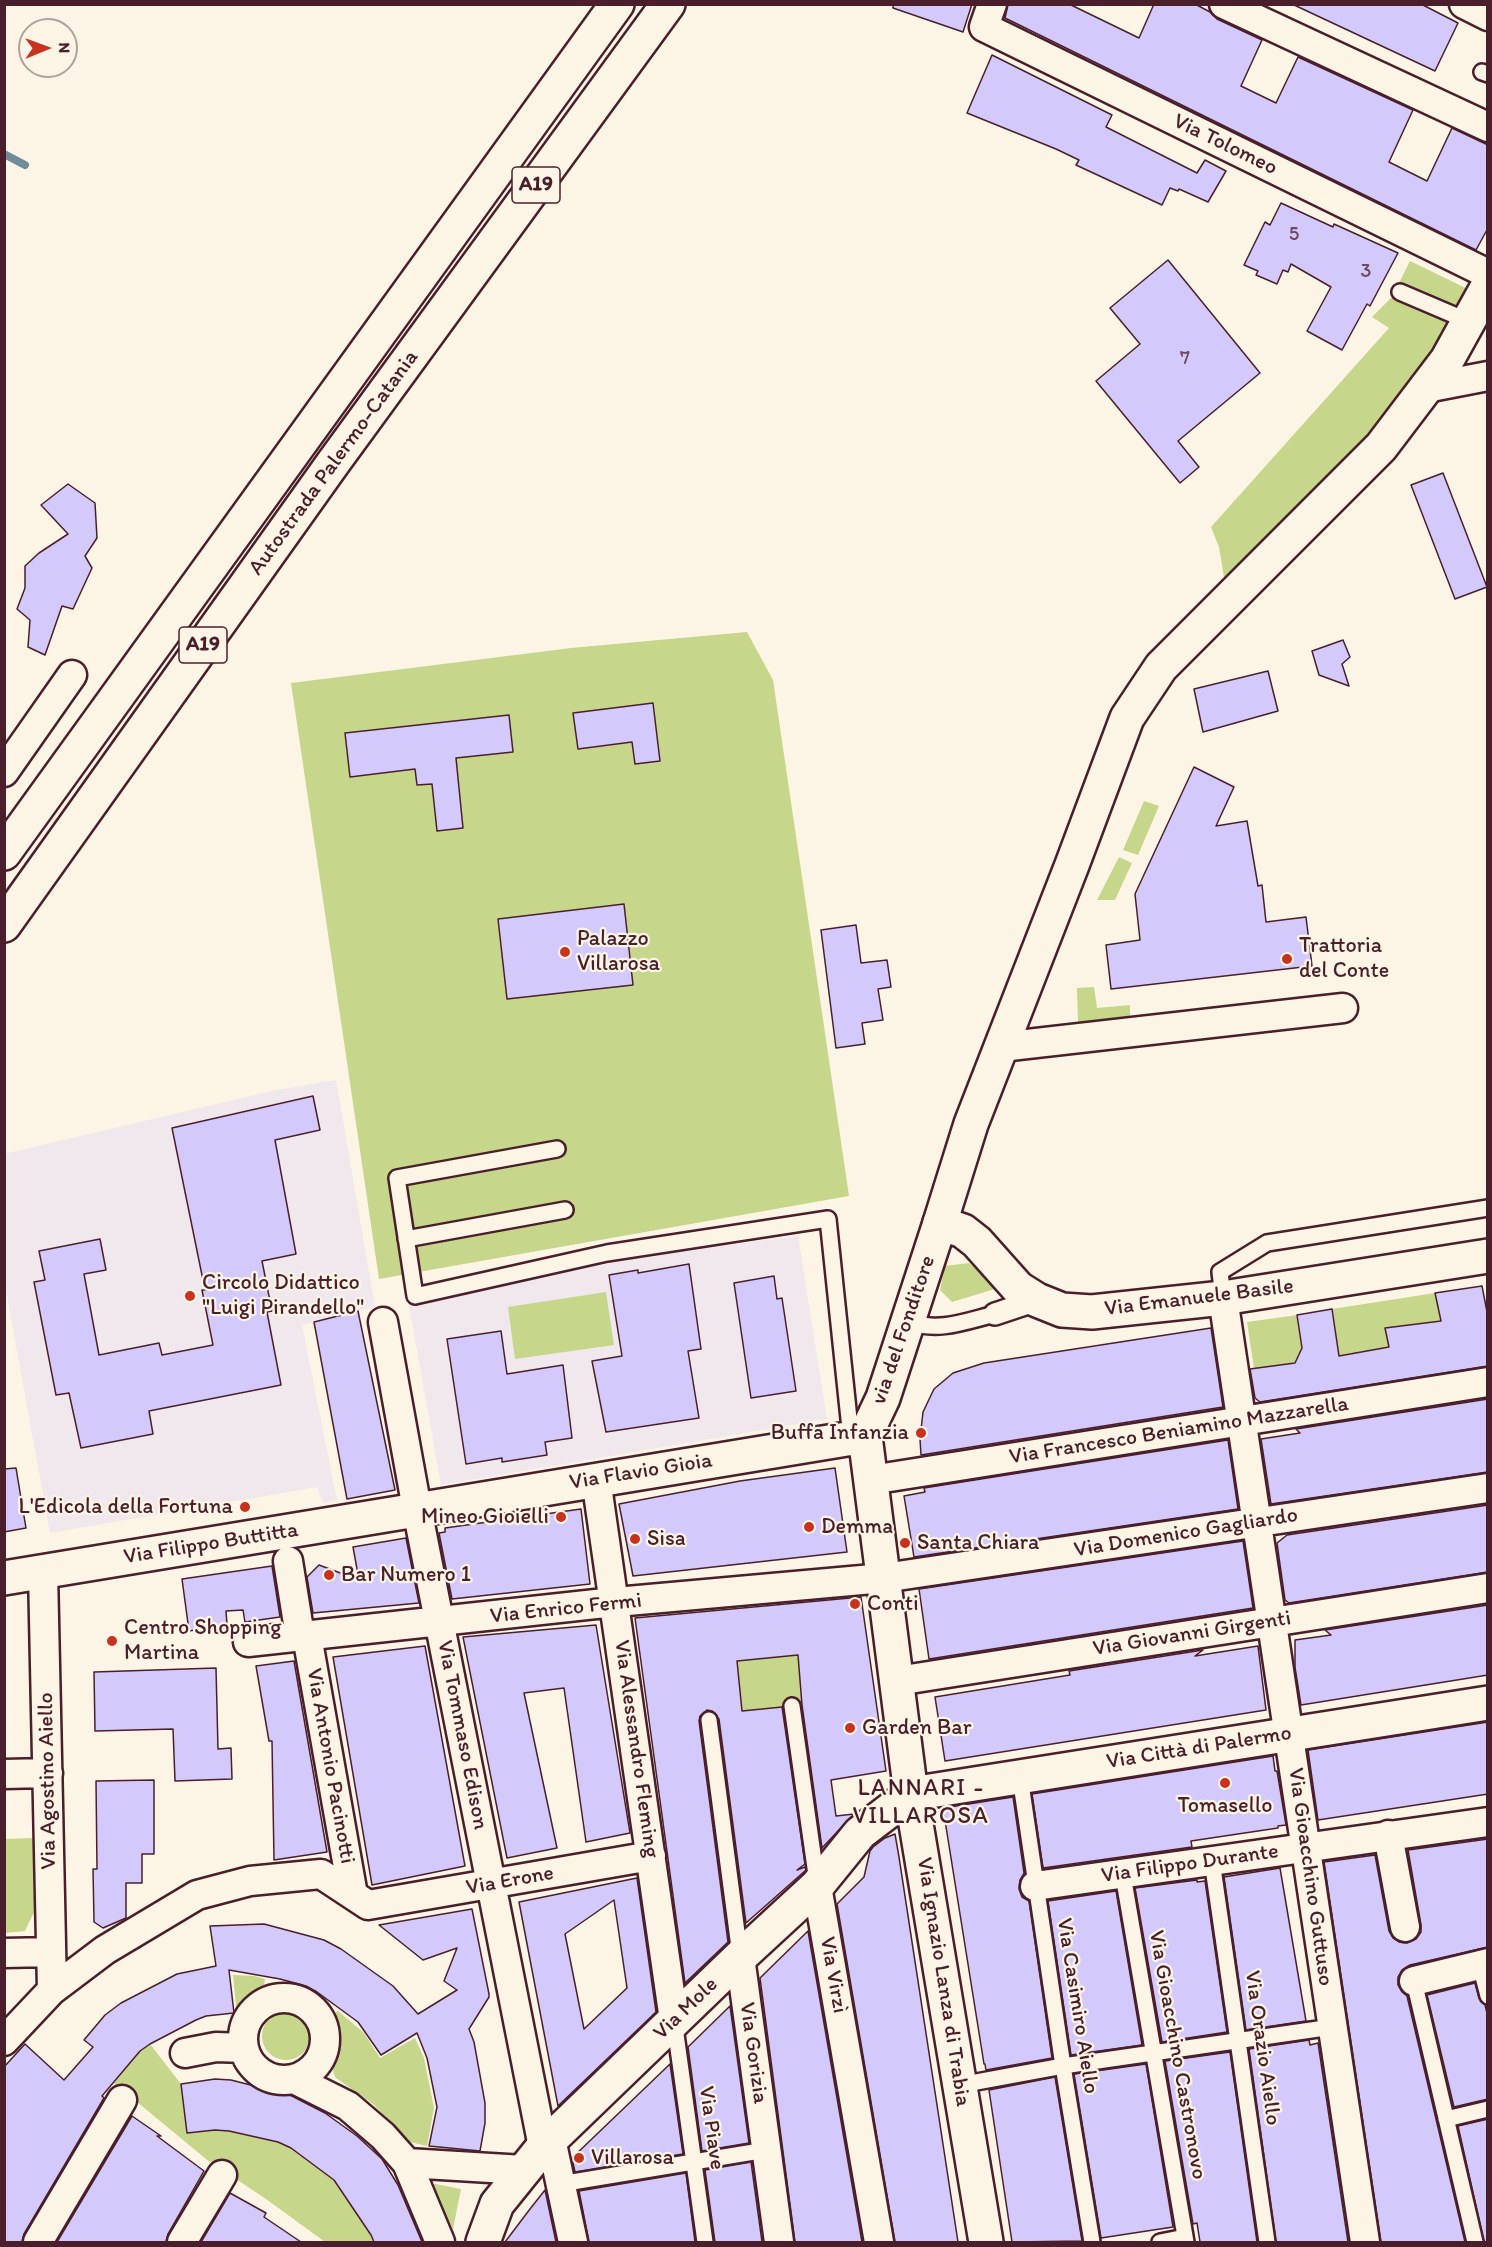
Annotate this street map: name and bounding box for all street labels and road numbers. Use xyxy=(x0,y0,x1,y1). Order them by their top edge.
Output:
street label: Via Tolomeo xyxy=(1169,108,1281,182)
road number: A19 xyxy=(512,167,560,203)
street label: Autostrada Palermo-Catania xyxy=(243,345,425,581)
road number: A19 xyxy=(179,627,227,663)
street label: via del Fonditore xyxy=(866,1252,942,1408)
street label: Via Emanuele Basile xyxy=(1103,1273,1295,1323)
street label: Via Francesco Beniamino Mazzarella xyxy=(1007,1391,1351,1471)
street label: Via Flavio Gioia xyxy=(568,1448,714,1496)
street label: Via Domenico Gagliardo xyxy=(1072,1502,1300,1564)
street label: Via Filippo Buttitta xyxy=(122,1517,300,1571)
street label: Via Enrico Fermi xyxy=(489,1588,643,1630)
street label: Via Giovanni Girgenti xyxy=(1091,1605,1293,1663)
street label: Via Tommaso Edison xyxy=(431,1638,493,1832)
street label: Via Alessandro Fleming xyxy=(608,1638,664,1860)
street label: Via Antonio Pacinotti xyxy=(300,1666,360,1866)
street label: Via Agostino Aiello xyxy=(33,1692,63,1870)
street label: Via Città di Palermo xyxy=(1105,1720,1293,1776)
street label: Via Gioacchino Guttuso xyxy=(1282,1766,1338,1988)
street label: Via Filippo Durante xyxy=(1100,1838,1280,1890)
street label: Via Ignazio Lanza di Trabia xyxy=(910,1856,976,2108)
street label: Via Erone xyxy=(464,1860,556,1902)
street label: Via Casimiro Aiello xyxy=(1050,1916,1104,2096)
street label: Via Gioacchino Castronovo xyxy=(1142,1928,1212,2182)
street label: Via Virzì xyxy=(813,1935,853,2015)
street label: Via Orazio Aiello xyxy=(1238,1969,1286,2127)
street label: Via Mole xyxy=(648,1972,724,2046)
street label: Via Gorizia xyxy=(733,2001,773,2105)
street label: Via Piave xyxy=(692,2084,730,2172)

